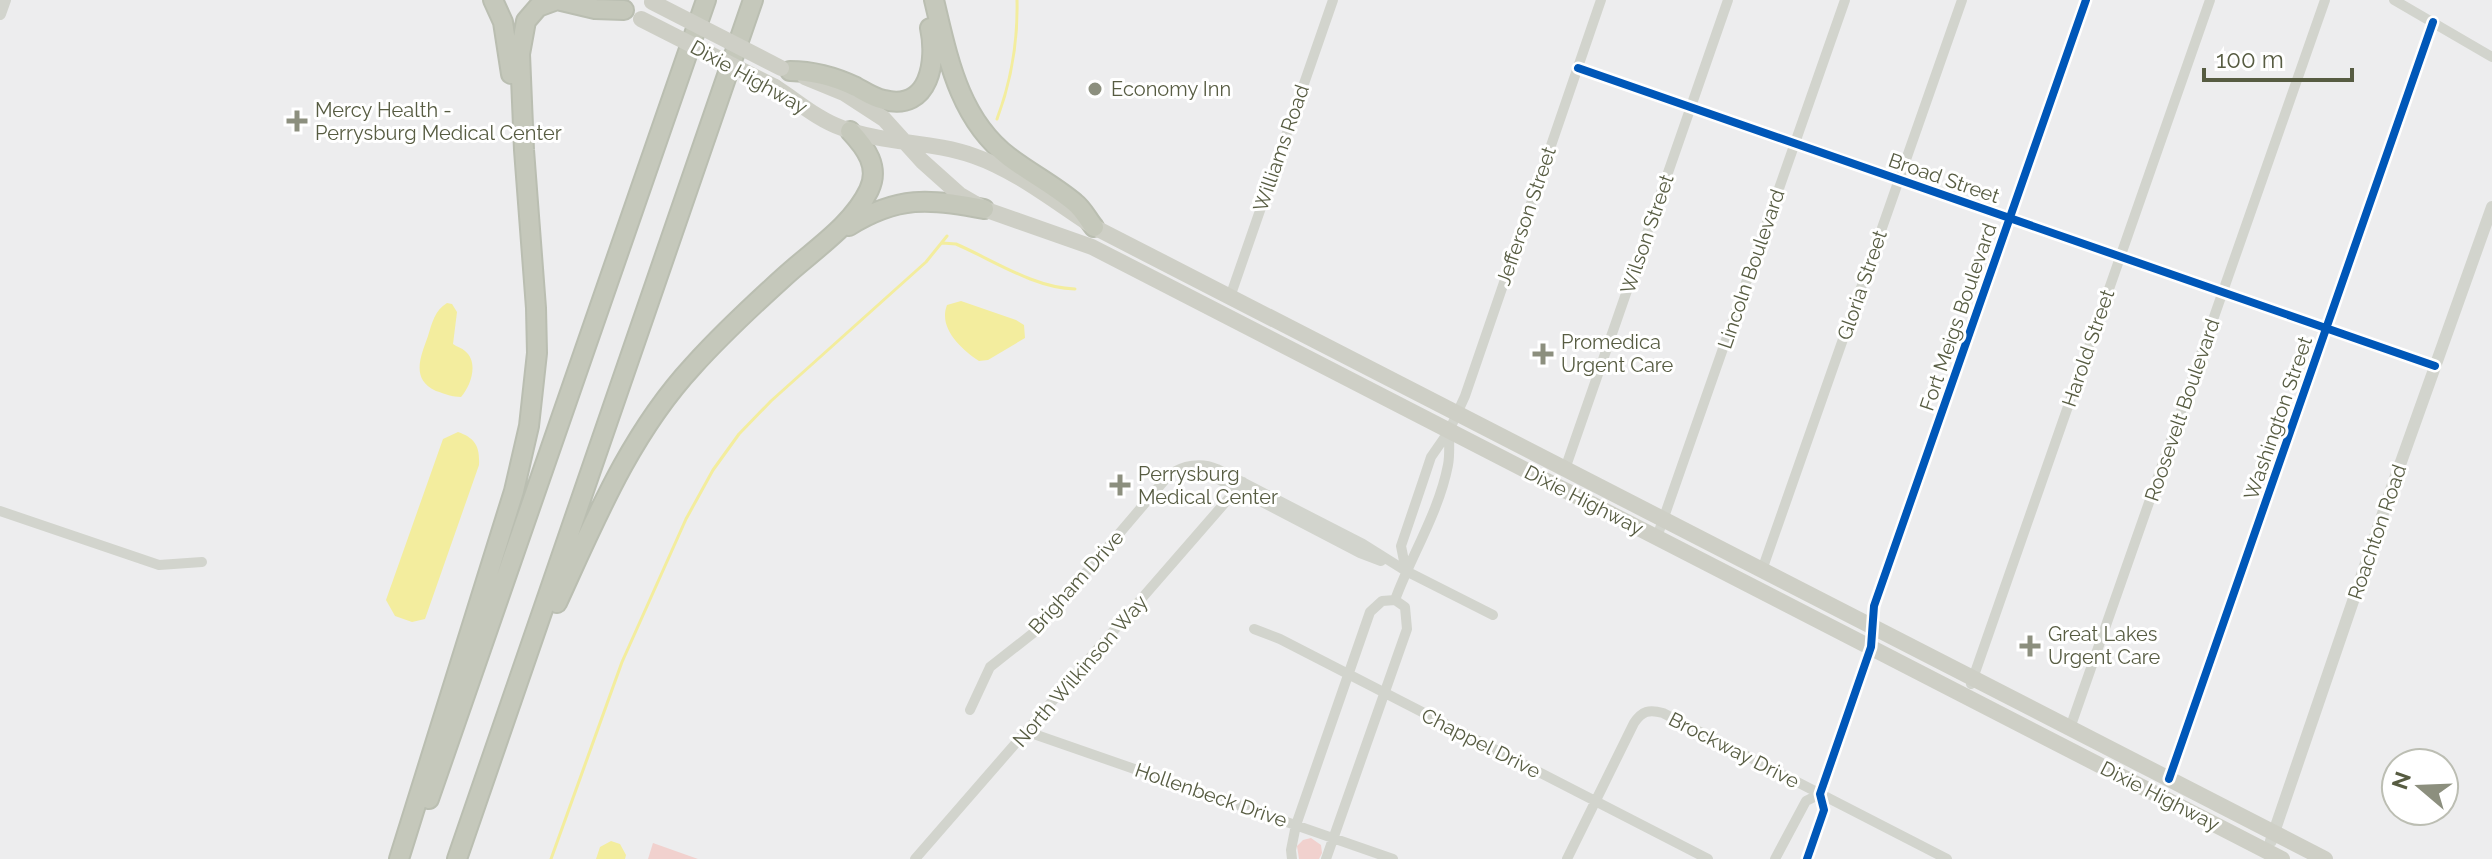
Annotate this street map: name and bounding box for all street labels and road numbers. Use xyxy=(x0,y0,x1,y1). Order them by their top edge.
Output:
street label: Dixie Highway xyxy=(686,35,812,119)
street label: Williams Road xyxy=(1248,81,1314,215)
street label: Jefferson Street xyxy=(1491,143,1561,288)
street label: Broad Street xyxy=(1885,148,2003,208)
street label: Wilson Street xyxy=(1615,171,1679,297)
street label: Lincoln Boulevard xyxy=(1712,186,1790,352)
street label: Fort Meigs Boulevard xyxy=(1915,220,2001,414)
street label: Gloria Street xyxy=(1832,227,1892,343)
street label: Harold Street xyxy=(2057,286,2119,410)
street label: Roosevelt Boulevard xyxy=(2139,316,2225,504)
street label: Washington Street xyxy=(2239,333,2317,503)
street label: Dixie Highway xyxy=(1521,460,1648,540)
street label: Roachton Road xyxy=(2343,461,2411,603)
street label: Brigham Drive xyxy=(1023,525,1129,639)
street label: North Wilkinson Way xyxy=(1008,590,1153,752)
street label: Chappel Drive xyxy=(1417,703,1545,783)
street label: Brockway Drive xyxy=(1665,707,1803,793)
street label: Dixie Highway xyxy=(2097,756,2224,836)
street label: Hollenbeck Drive xyxy=(1132,758,1290,832)

